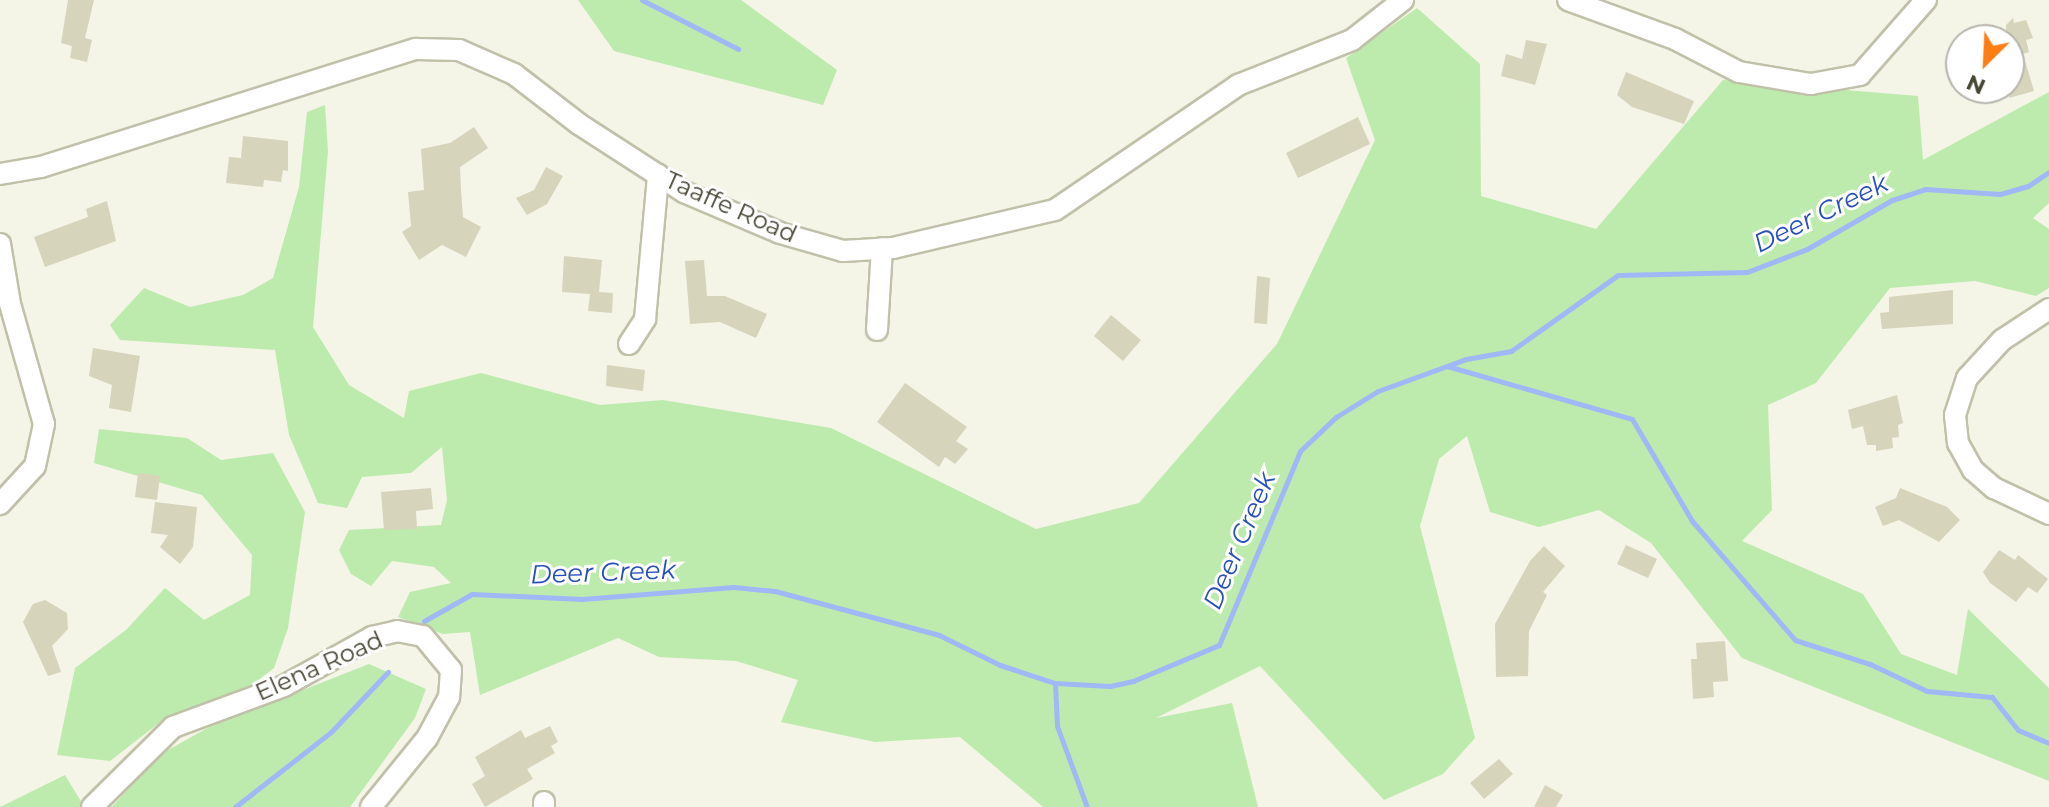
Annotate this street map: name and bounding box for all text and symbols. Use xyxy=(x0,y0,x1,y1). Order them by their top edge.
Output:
north arrow xyxy=(1945,24,2025,104)
text: N xyxy=(1962,69,1989,101)
street label: Taaffe Road xyxy=(661,165,801,249)
water label: Deer Creek xyxy=(1749,168,1893,260)
water label: Deer Creek xyxy=(1197,468,1283,614)
water label: Deer Creek xyxy=(530,555,676,591)
street label: Elena Road xyxy=(251,625,387,707)

